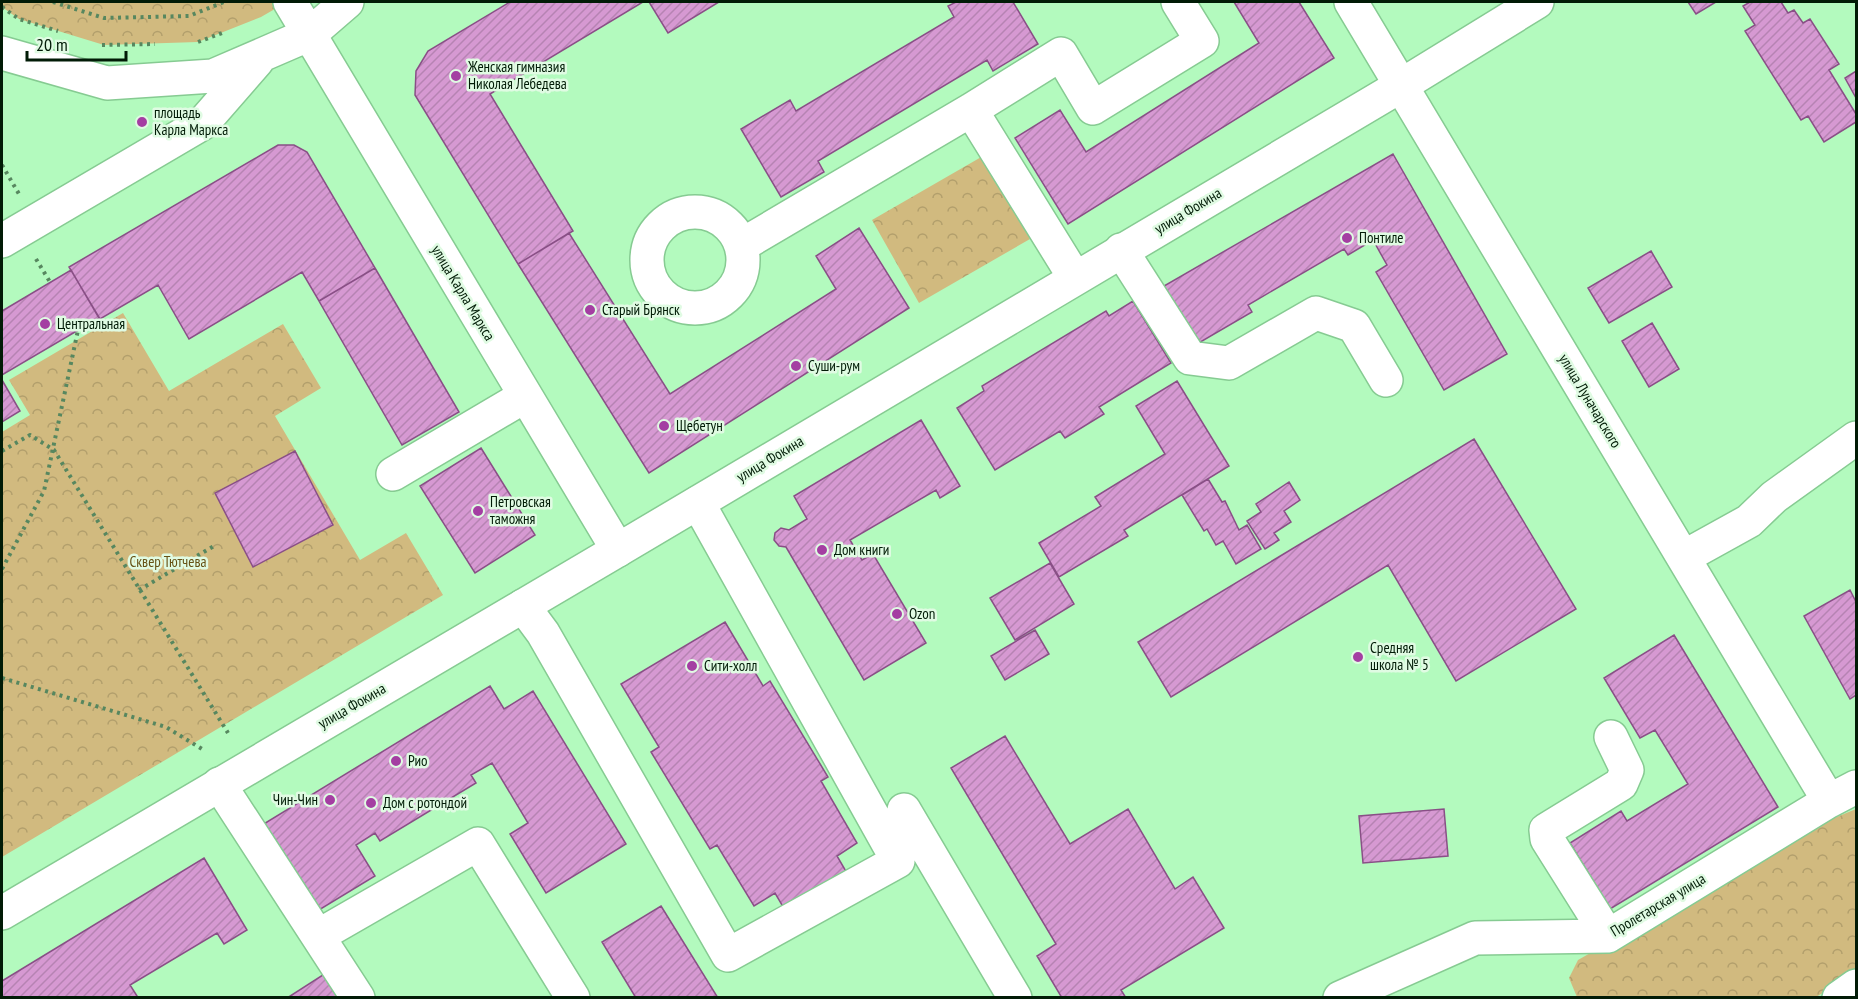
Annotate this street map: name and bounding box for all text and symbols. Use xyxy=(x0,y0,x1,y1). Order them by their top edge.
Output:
scale bar xyxy=(27,24,126,62)
text: 20 m xyxy=(36,33,68,56)
place label: Женская гимназия Николая Лебедева xyxy=(467,57,567,93)
marker: Женская гимназия Николая Лебедева xyxy=(449,69,463,83)
place label: площадь Карла Маркса xyxy=(154,103,228,139)
marker: площадь Карла Маркса xyxy=(135,115,149,129)
street label: улица Фокина xyxy=(1151,183,1225,238)
place label: Понтиле xyxy=(1359,228,1404,247)
marker: Понтиле xyxy=(1340,231,1354,245)
street label: улица Карла Маркса xyxy=(427,241,499,344)
place label: Старый Брянск xyxy=(602,300,680,319)
marker: Старый Брянск xyxy=(583,303,597,317)
place label: Центральная xyxy=(57,314,125,333)
marker: Центральная xyxy=(38,317,52,331)
street label: улица Луначарского xyxy=(1555,350,1626,451)
place label: Суши-рум xyxy=(808,356,860,375)
marker: Суши-рум xyxy=(789,359,803,373)
place label: Щебетун xyxy=(676,416,723,435)
marker: Щебетун xyxy=(657,419,671,433)
street label: улица Фокина xyxy=(733,431,807,486)
place label: Петровская таможня xyxy=(490,492,551,528)
marker: Петровская таможня xyxy=(471,504,485,518)
place label: Дом книги xyxy=(834,540,889,559)
marker: Дом книги xyxy=(815,543,829,557)
park label: Сквер Тютчева xyxy=(129,552,207,571)
place label: Ozon xyxy=(909,604,935,623)
marker: Ozon xyxy=(890,607,904,621)
place label: Средняя школа № 5 xyxy=(1370,638,1429,674)
marker: Средняя школа № 5 xyxy=(1351,650,1365,664)
place label: Сити-холл xyxy=(704,656,757,675)
marker: Сити-холл xyxy=(685,659,699,673)
street label: улица Фокина xyxy=(315,679,389,733)
place label: Рио xyxy=(408,751,427,770)
marker: Рио xyxy=(389,754,403,768)
place label: Чин-Чин xyxy=(273,790,318,809)
marker: Чин-Чин xyxy=(323,793,337,807)
place label: Дом с ротондой xyxy=(383,793,467,812)
marker: Дом с ротондой xyxy=(364,796,378,810)
street label: Пролетарская улица xyxy=(1607,869,1709,940)

